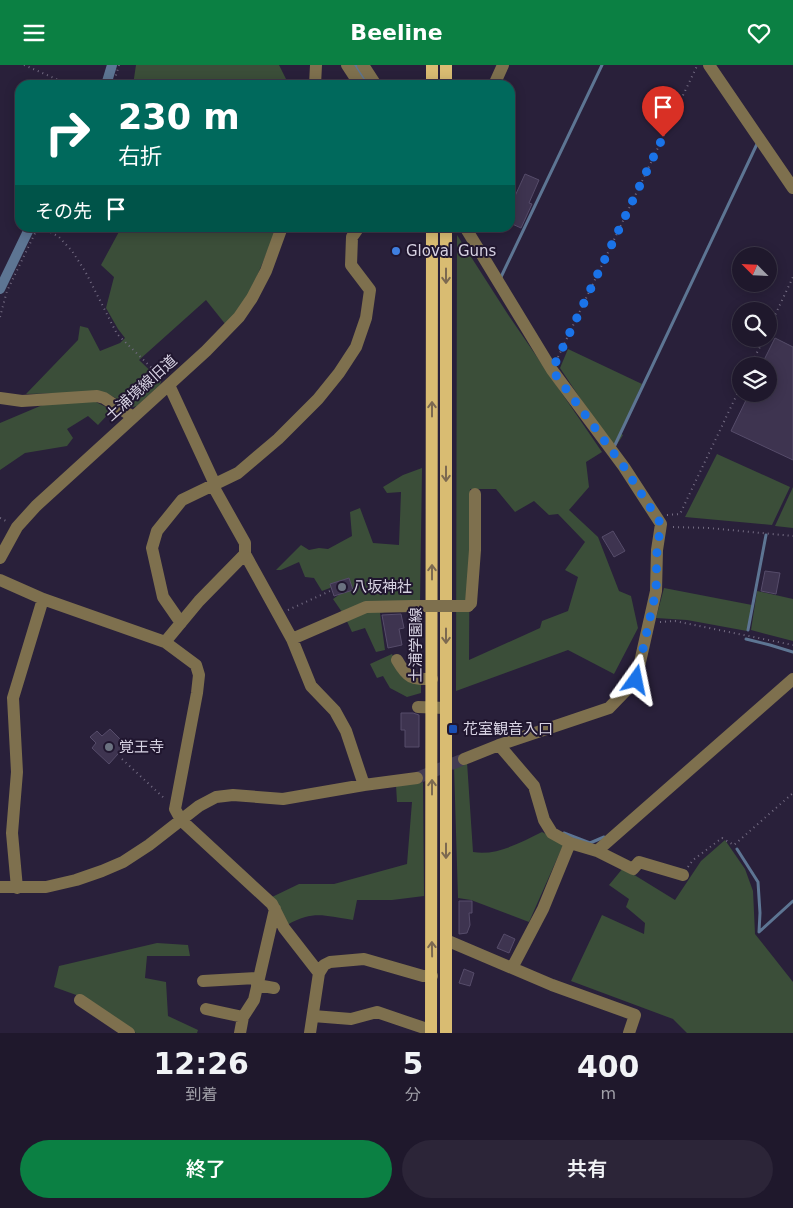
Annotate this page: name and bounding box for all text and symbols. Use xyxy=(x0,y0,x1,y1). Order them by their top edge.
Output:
icon: menu xyxy=(20,19,48,47)
icon: heart xyxy=(745,19,773,47)
text: Beeline xyxy=(350,20,443,45)
pin xyxy=(642,86,684,137)
icon: arrive xyxy=(649,93,677,121)
text: 230 m xyxy=(118,97,240,137)
icon: right xyxy=(35,100,100,165)
text: 右折 xyxy=(118,144,162,169)
icon: arrive xyxy=(102,195,130,223)
text: その先 xyxy=(35,200,92,222)
place label: Gloval Guns xyxy=(406,242,497,260)
marker: Gloval Guns xyxy=(390,245,402,257)
north arrow xyxy=(732,247,778,293)
map controls xyxy=(732,247,777,402)
one-way arrow xyxy=(441,268,451,284)
button: search xyxy=(732,302,777,347)
street label: 土浦境線旧道 xyxy=(102,351,180,425)
button: layers xyxy=(732,357,777,402)
one-way arrow xyxy=(427,402,437,418)
one-way arrow xyxy=(441,465,451,481)
one-way arrow xyxy=(427,564,437,580)
place label: 八坂神社 xyxy=(352,578,412,596)
marker: 八坂神社 xyxy=(336,581,348,593)
street label: 土浦学園線 xyxy=(407,607,425,683)
one-way arrow xyxy=(441,628,451,644)
position arrow xyxy=(609,653,661,705)
place label: 花室観音入口 xyxy=(463,720,553,738)
marker: 花室観音入口 xyxy=(447,723,459,735)
place label: 覚王寺 xyxy=(119,738,164,756)
marker: 覚王寺 xyxy=(103,741,115,753)
one-way arrow xyxy=(427,779,437,796)
one-way arrow xyxy=(441,842,451,859)
one-way arrow xyxy=(427,942,437,958)
text: 12:26 xyxy=(154,1046,249,1081)
text: 5 xyxy=(403,1046,423,1081)
text: 400 xyxy=(577,1049,640,1084)
text: m xyxy=(600,1084,616,1103)
text: 到着 xyxy=(185,1085,217,1104)
text: 分 xyxy=(405,1085,421,1104)
button: 終了 xyxy=(20,1140,392,1198)
button: 共有 xyxy=(402,1140,773,1198)

